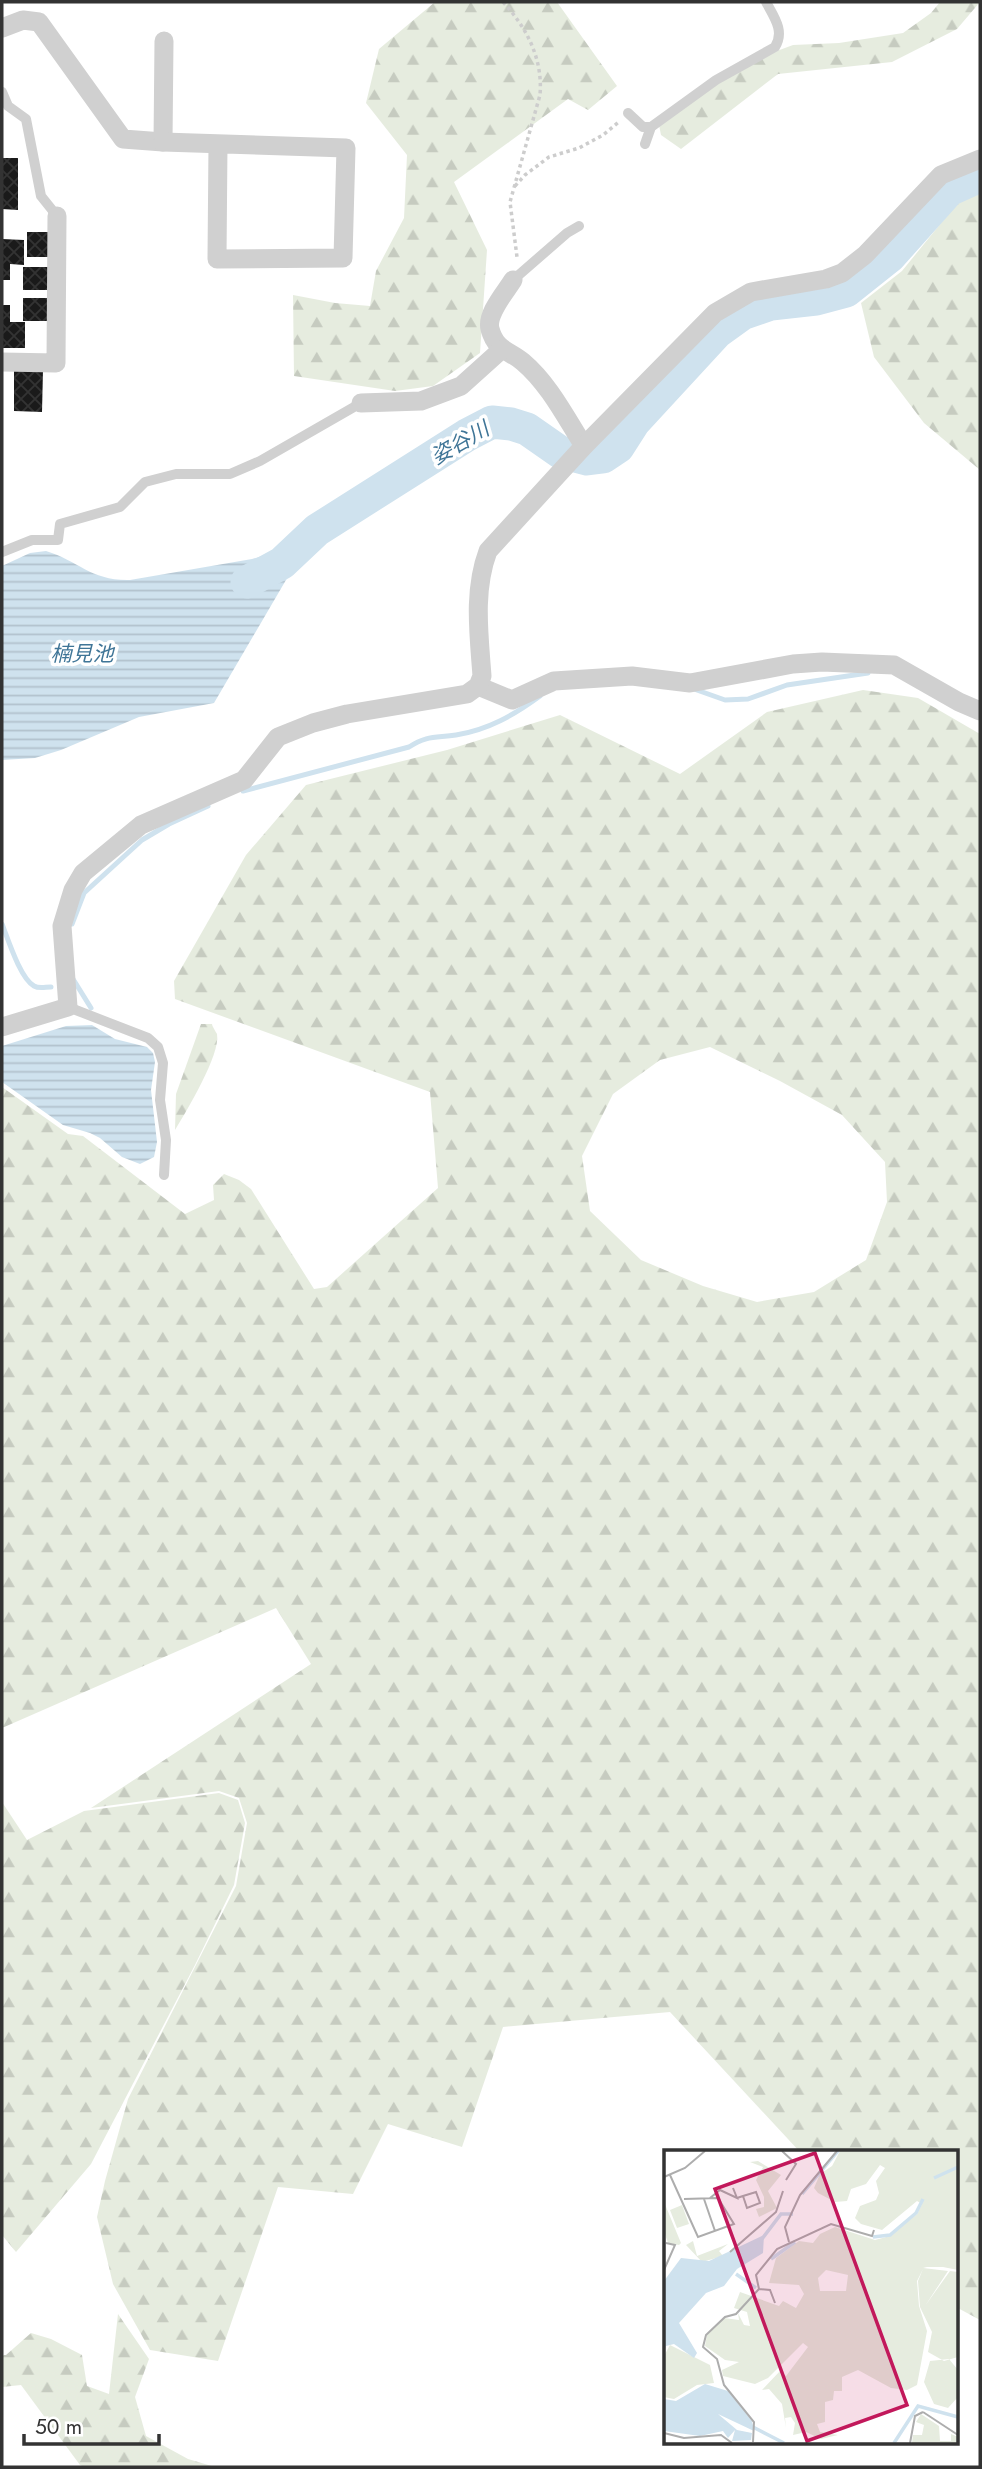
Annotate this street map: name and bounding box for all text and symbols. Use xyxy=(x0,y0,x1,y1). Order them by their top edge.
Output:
water label: 姿谷川 xyxy=(425,413,497,472)
water label: 楠見池 xyxy=(51,639,115,669)
inset map xyxy=(664,2150,958,2444)
scale bar xyxy=(24,2402,159,2446)
text: 50 m xyxy=(35,2412,82,2442)

